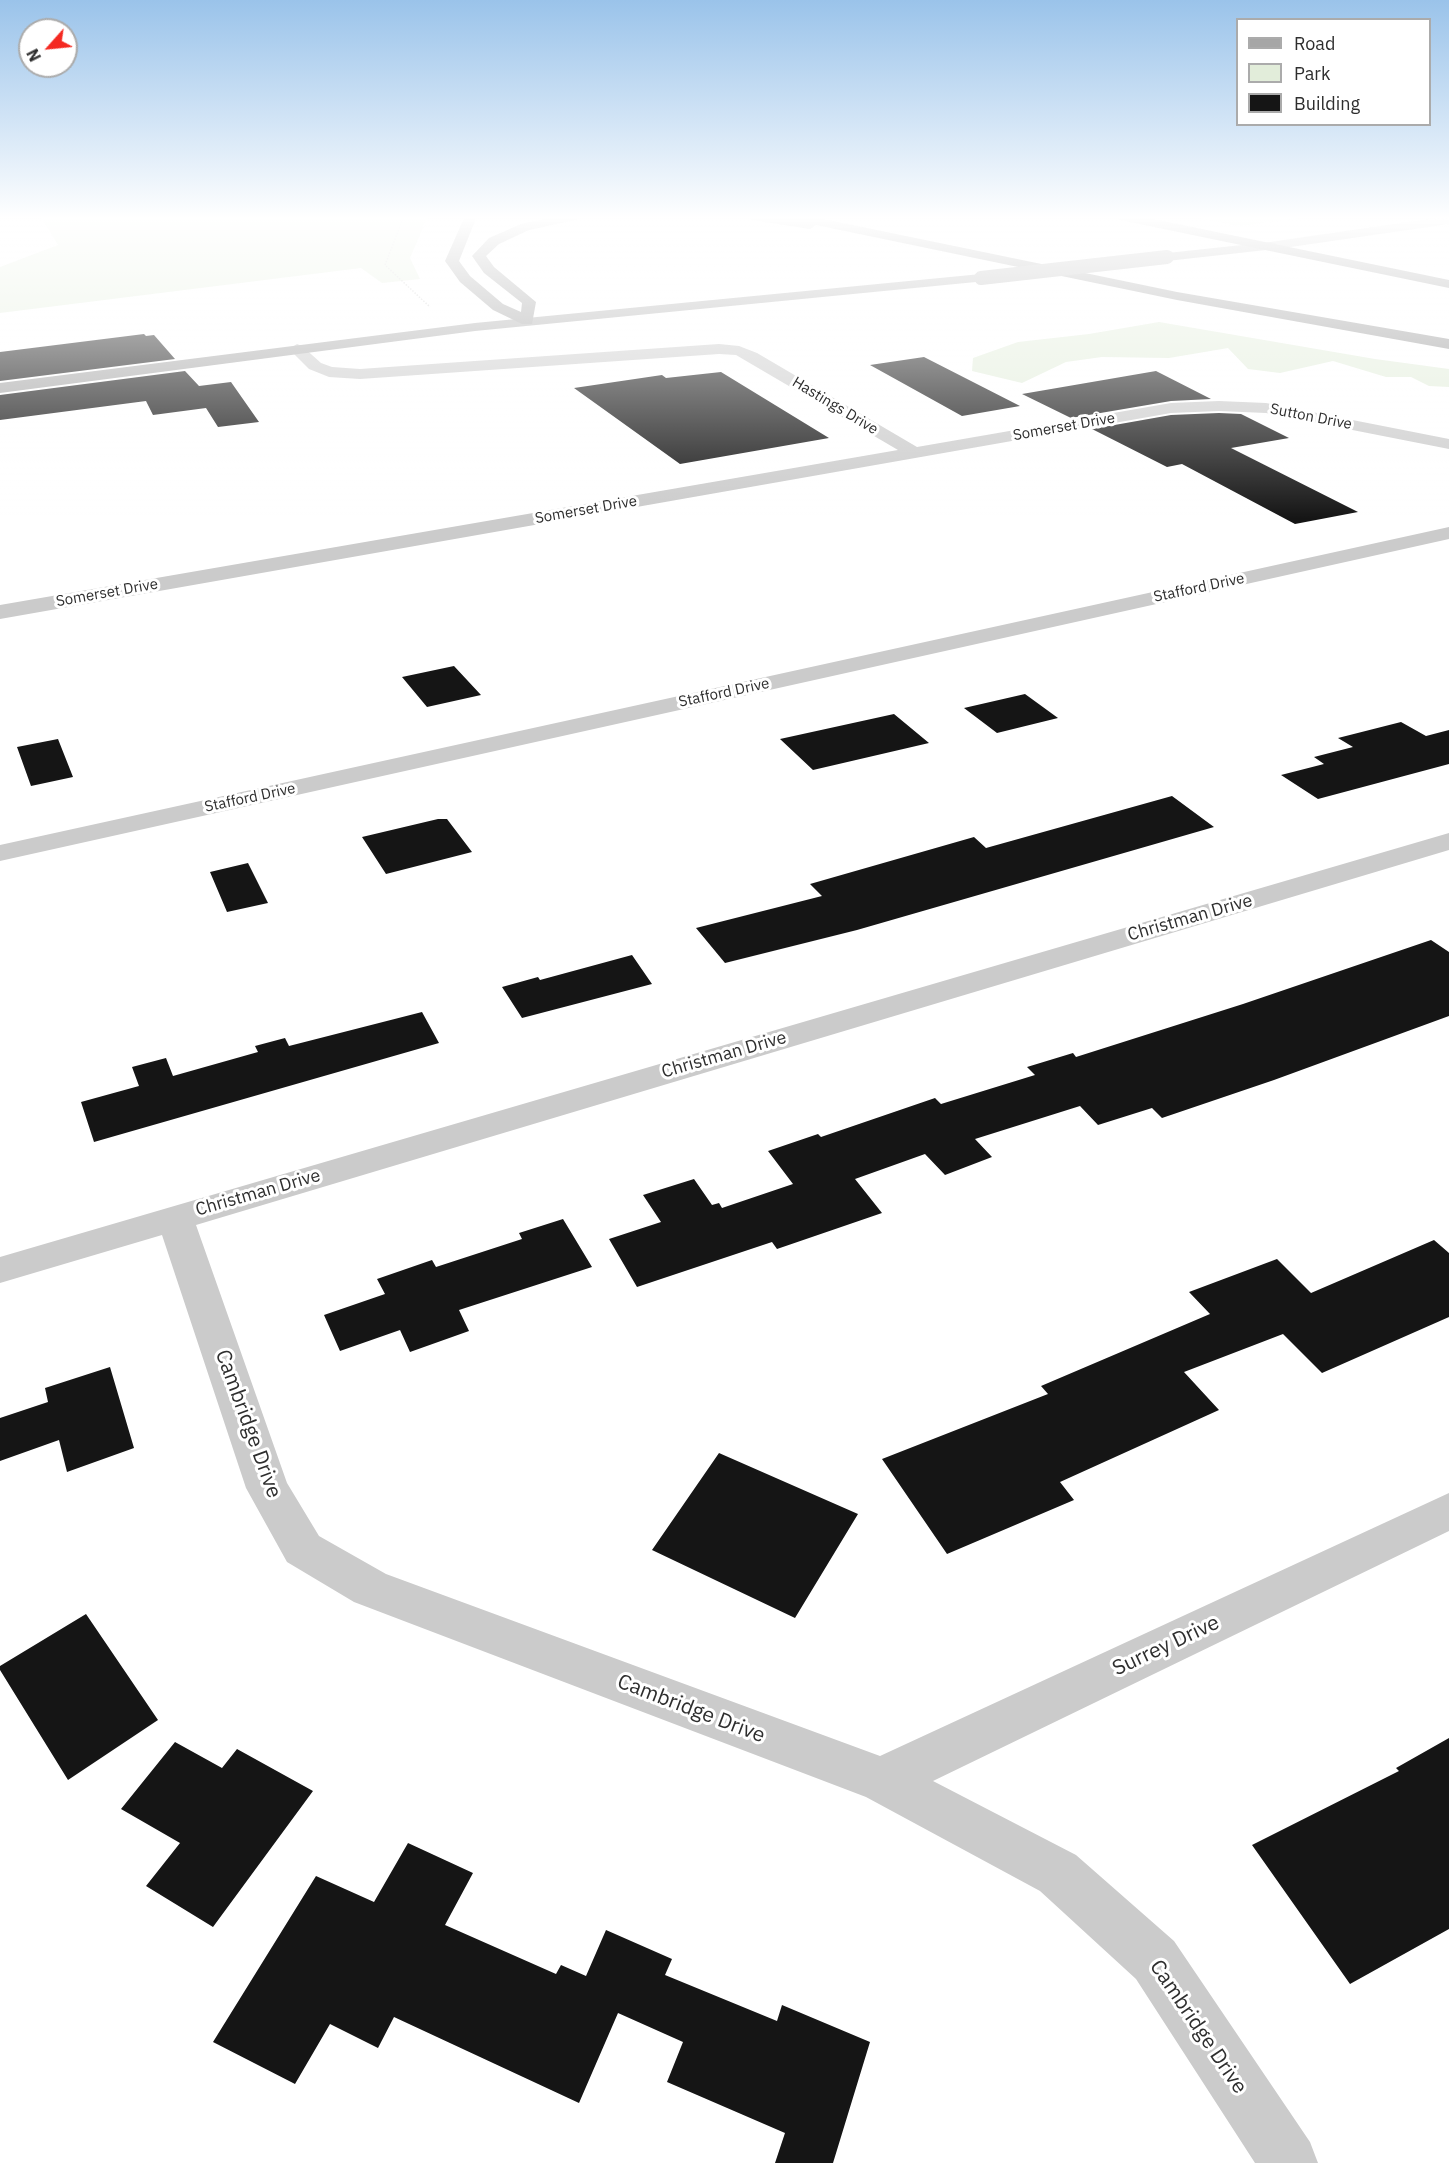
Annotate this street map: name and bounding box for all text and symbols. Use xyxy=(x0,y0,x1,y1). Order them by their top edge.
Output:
north arrow xyxy=(18,18,78,78)
legend xyxy=(1236,18,1431,126)
text: Road xyxy=(1294,32,1335,55)
text: N xyxy=(22,46,45,65)
text: Park xyxy=(1294,62,1330,85)
text: Building xyxy=(1294,92,1360,115)
street label: Hastings Drive xyxy=(789,373,881,439)
street label: Sutton Drive xyxy=(1269,400,1353,434)
street label: Somerset Drive xyxy=(1012,409,1116,445)
street label: Somerset Drive xyxy=(534,492,638,528)
street label: Stafford Drive xyxy=(1152,570,1246,606)
street label: Somerset Drive xyxy=(55,575,159,611)
street label: Stafford Drive xyxy=(677,675,771,711)
street label: Stafford Drive xyxy=(203,780,297,816)
street label: Christman Drive xyxy=(1125,890,1255,946)
street label: Christman Drive xyxy=(659,1027,789,1083)
street label: Christman Drive xyxy=(193,1165,323,1221)
street label: Cambridge Drive xyxy=(209,1346,287,1502)
street label: Surrey Drive xyxy=(1109,1610,1223,1682)
street label: Cambridge Drive xyxy=(614,1669,768,1749)
street label: Cambridge Drive xyxy=(1144,1955,1252,2099)

